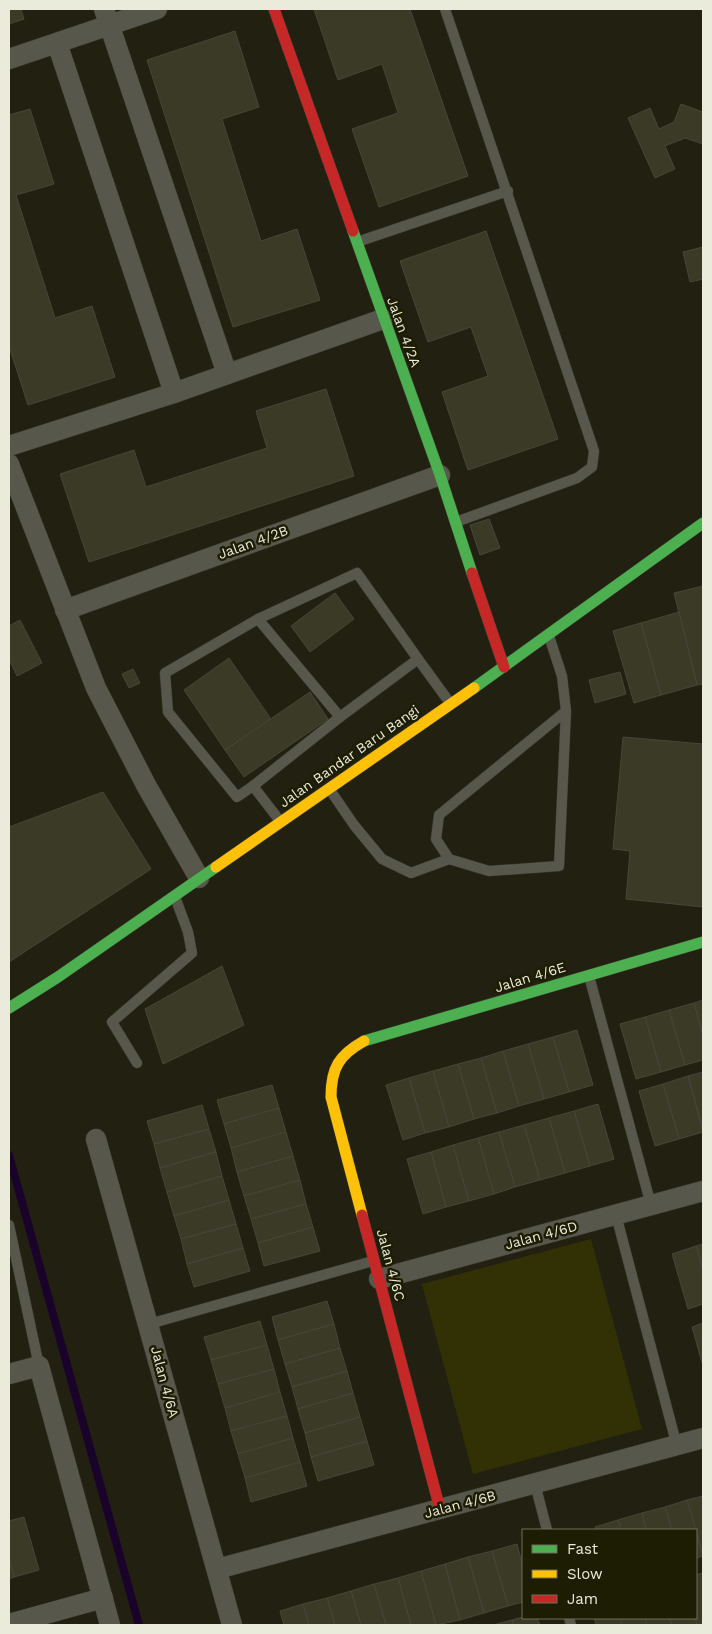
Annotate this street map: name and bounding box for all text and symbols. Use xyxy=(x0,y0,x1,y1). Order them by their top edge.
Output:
street label: Jalan 4/2A xyxy=(384,295,424,369)
street label: Jalan 4/2B xyxy=(216,522,290,562)
street label: Jalan Bandar Baru Bangi xyxy=(276,702,422,810)
street label: Jalan 4/6E xyxy=(493,959,567,995)
street label: Jalan 4/6D xyxy=(503,1218,579,1252)
street label: Jalan 4/6C xyxy=(374,1227,408,1303)
street label: Jalan 4/6A xyxy=(148,1344,182,1420)
street label: Jalan 4/6B xyxy=(423,1487,497,1521)
legend xyxy=(522,1529,697,1619)
text: Fast xyxy=(567,1540,599,1558)
text: Slow xyxy=(567,1565,603,1583)
text: Jam xyxy=(567,1590,598,1608)

